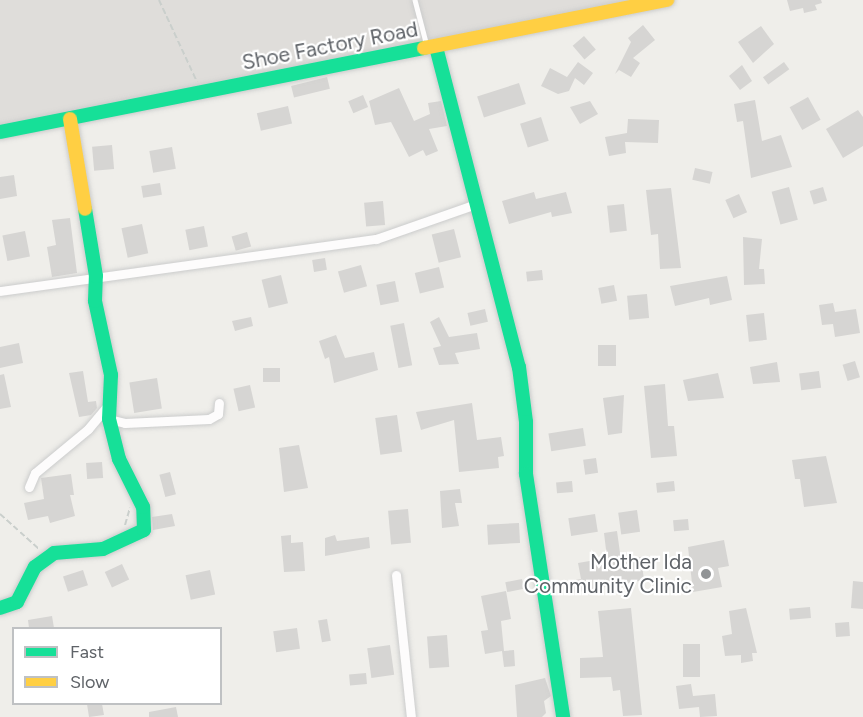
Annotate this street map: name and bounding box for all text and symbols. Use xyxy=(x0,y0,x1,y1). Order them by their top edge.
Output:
street label: Shoe Factory Road xyxy=(240,17,420,75)
place label: Mother Ida Community Clinic xyxy=(524,549,692,599)
marker: Mother Ida Community Clinic xyxy=(697,565,715,583)
legend xyxy=(12,627,222,705)
text: Fast xyxy=(70,641,104,663)
text: Slow xyxy=(70,671,109,693)

